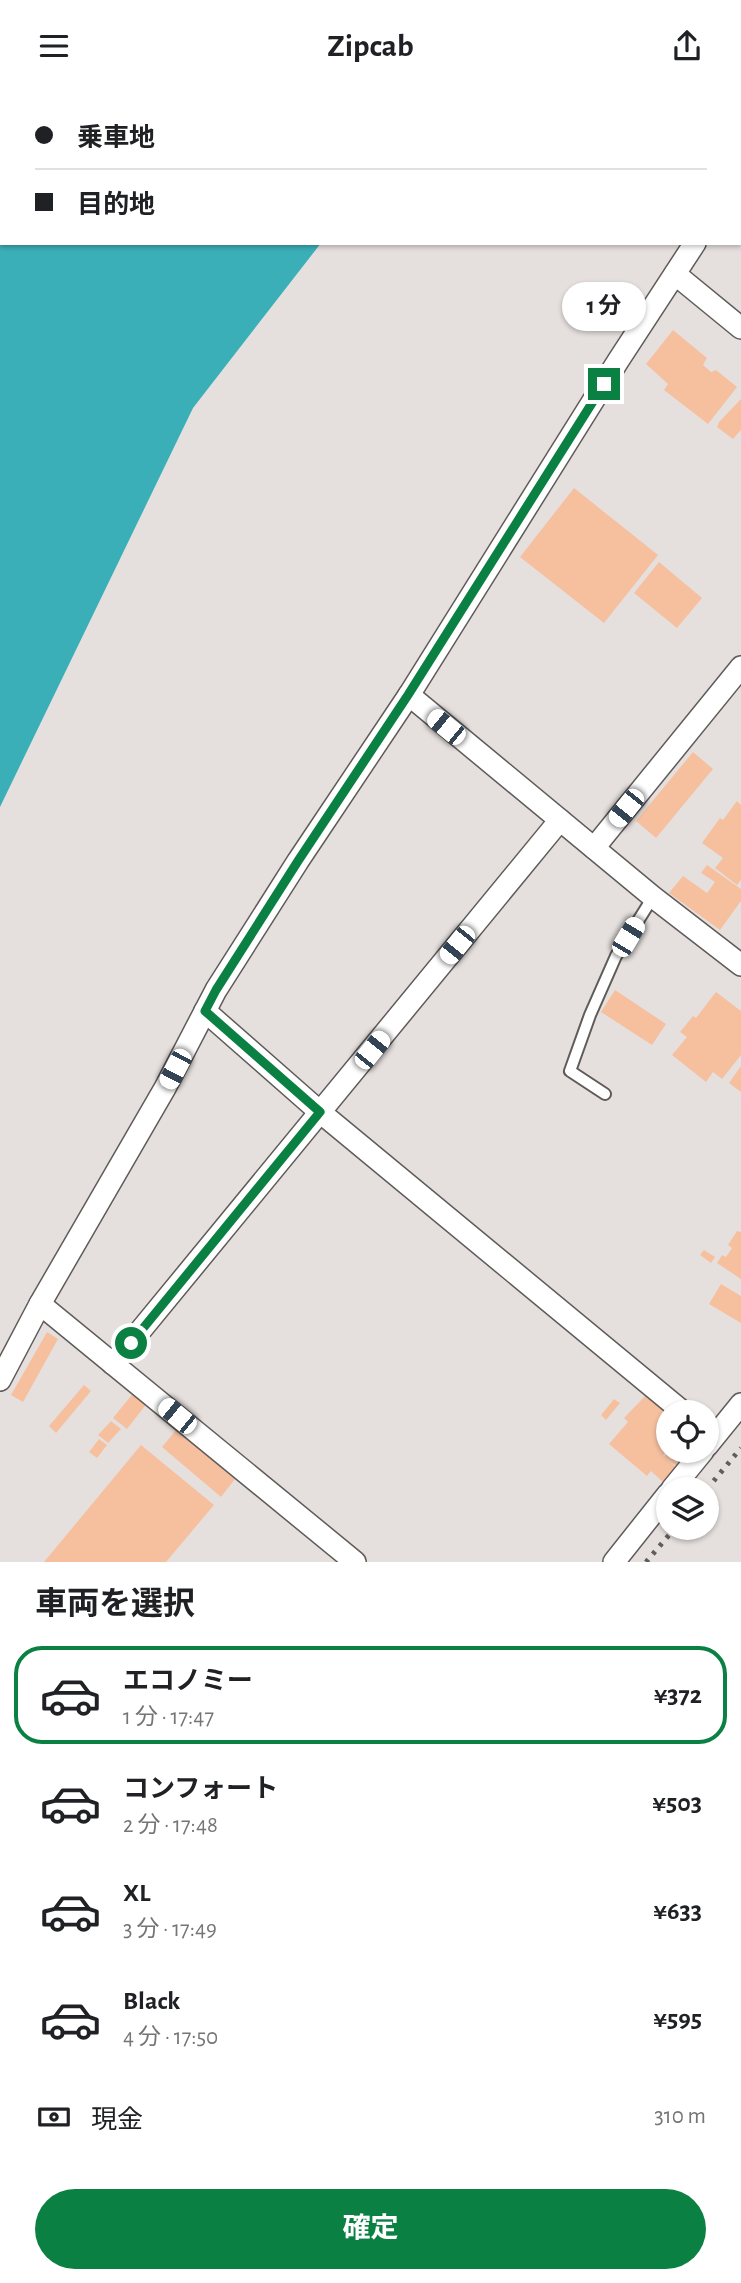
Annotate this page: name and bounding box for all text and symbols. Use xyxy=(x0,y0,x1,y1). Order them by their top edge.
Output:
icon: menu xyxy=(35,27,73,65)
icon: share xyxy=(668,27,706,65)
text: Zipcab xyxy=(327,30,414,62)
text: 乗車地 xyxy=(77,125,155,151)
text: 目的地 xyxy=(77,192,155,218)
callout: 1 分 xyxy=(562,282,646,331)
text: 1 分 xyxy=(587,295,621,318)
route end xyxy=(588,368,620,400)
car xyxy=(424,706,469,748)
car xyxy=(605,785,648,831)
car xyxy=(609,914,648,960)
car xyxy=(436,922,479,968)
car xyxy=(351,1027,394,1073)
car xyxy=(156,1046,195,1092)
route start xyxy=(115,1327,147,1359)
car xyxy=(155,1395,200,1437)
map controls xyxy=(656,1400,719,1540)
button: locate xyxy=(656,1400,719,1463)
button: layers xyxy=(656,1477,719,1540)
text: 車両を選択 xyxy=(35,1588,195,1620)
icon: car xyxy=(39,1664,102,1727)
text: エコノミー xyxy=(123,1668,253,1694)
text: ¥372 xyxy=(654,1682,702,1708)
text: 1 分 · 17:47 xyxy=(123,1706,214,1729)
icon: car xyxy=(39,1772,102,1835)
text: コンフォート xyxy=(123,1776,278,1802)
text: ¥503 xyxy=(652,1790,702,1816)
text: 2 分 · 17:48 xyxy=(123,1814,218,1837)
icon: car xyxy=(39,1880,102,1943)
text: XL xyxy=(123,1880,150,1906)
text: ¥633 xyxy=(653,1898,702,1924)
text: 3 分 · 17:49 xyxy=(123,1918,217,1941)
icon: car xyxy=(39,1988,102,2051)
text: Black xyxy=(123,1988,180,2014)
text: ¥595 xyxy=(653,2006,702,2032)
text: 4 分 · 17:50 xyxy=(123,2026,218,2049)
icon: cash xyxy=(35,2098,73,2136)
text: 310 m xyxy=(654,2105,706,2128)
text: 現金 xyxy=(91,2107,143,2133)
button: 確定 xyxy=(35,2189,706,2269)

